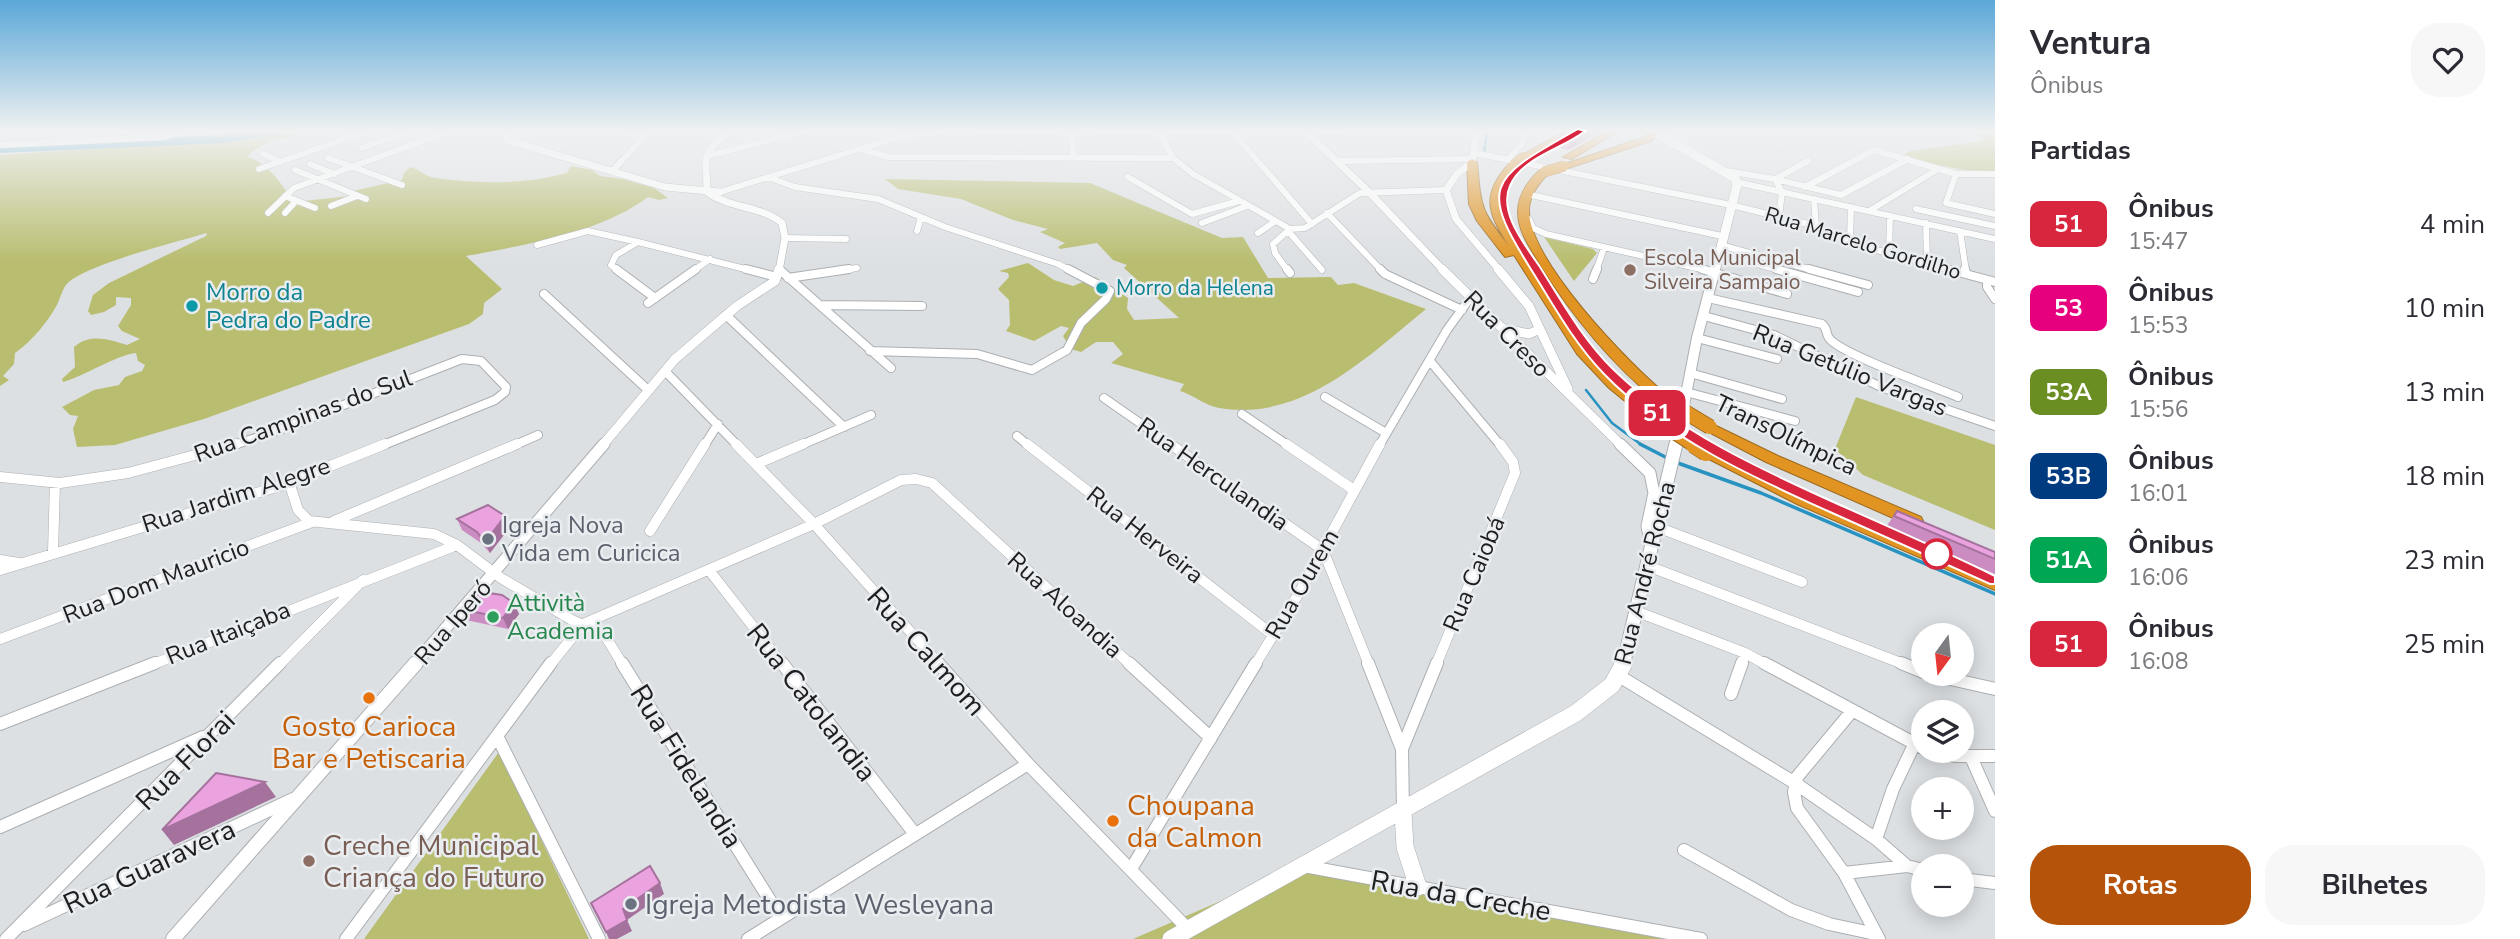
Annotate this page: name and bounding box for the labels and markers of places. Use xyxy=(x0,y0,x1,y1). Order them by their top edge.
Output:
place label: Escola Municipal Silveira Sampaio xyxy=(1644,244,1802,296)
marker: Escola Municipal Silveira Sampaio xyxy=(1622,262,1638,278)
place label: Morro da Helena xyxy=(1116,274,1274,302)
place label: Morro da Pedra do Padre xyxy=(206,276,371,336)
marker: Morro da Helena xyxy=(1094,280,1110,296)
marker: Morro da Pedra do Padre xyxy=(184,298,200,314)
place label: Igreja Nova Vida em Curicica xyxy=(501,509,680,569)
marker: Igreja Nova Vida em Curicica xyxy=(480,531,496,547)
unlabelled marker xyxy=(1922,539,1952,569)
place label: Attività Academia xyxy=(507,587,614,647)
marker: Attività Academia xyxy=(485,609,501,625)
marker: Gosto Carioca Bar e Petiscaria xyxy=(361,690,377,706)
place label: Gosto Carioca Bar e Petiscaria xyxy=(272,708,466,778)
place label: Choupana da Calmon xyxy=(1127,787,1262,857)
marker: Choupana da Calmon xyxy=(1105,813,1121,829)
place label: Creche Municipal Criança do Futuro xyxy=(323,827,545,897)
marker: Creche Municipal Criança do Futuro xyxy=(301,853,317,869)
place label: Igreja Metodista Wesleyana xyxy=(645,886,994,924)
marker: Igreja Metodista Wesleyana xyxy=(623,896,639,912)

